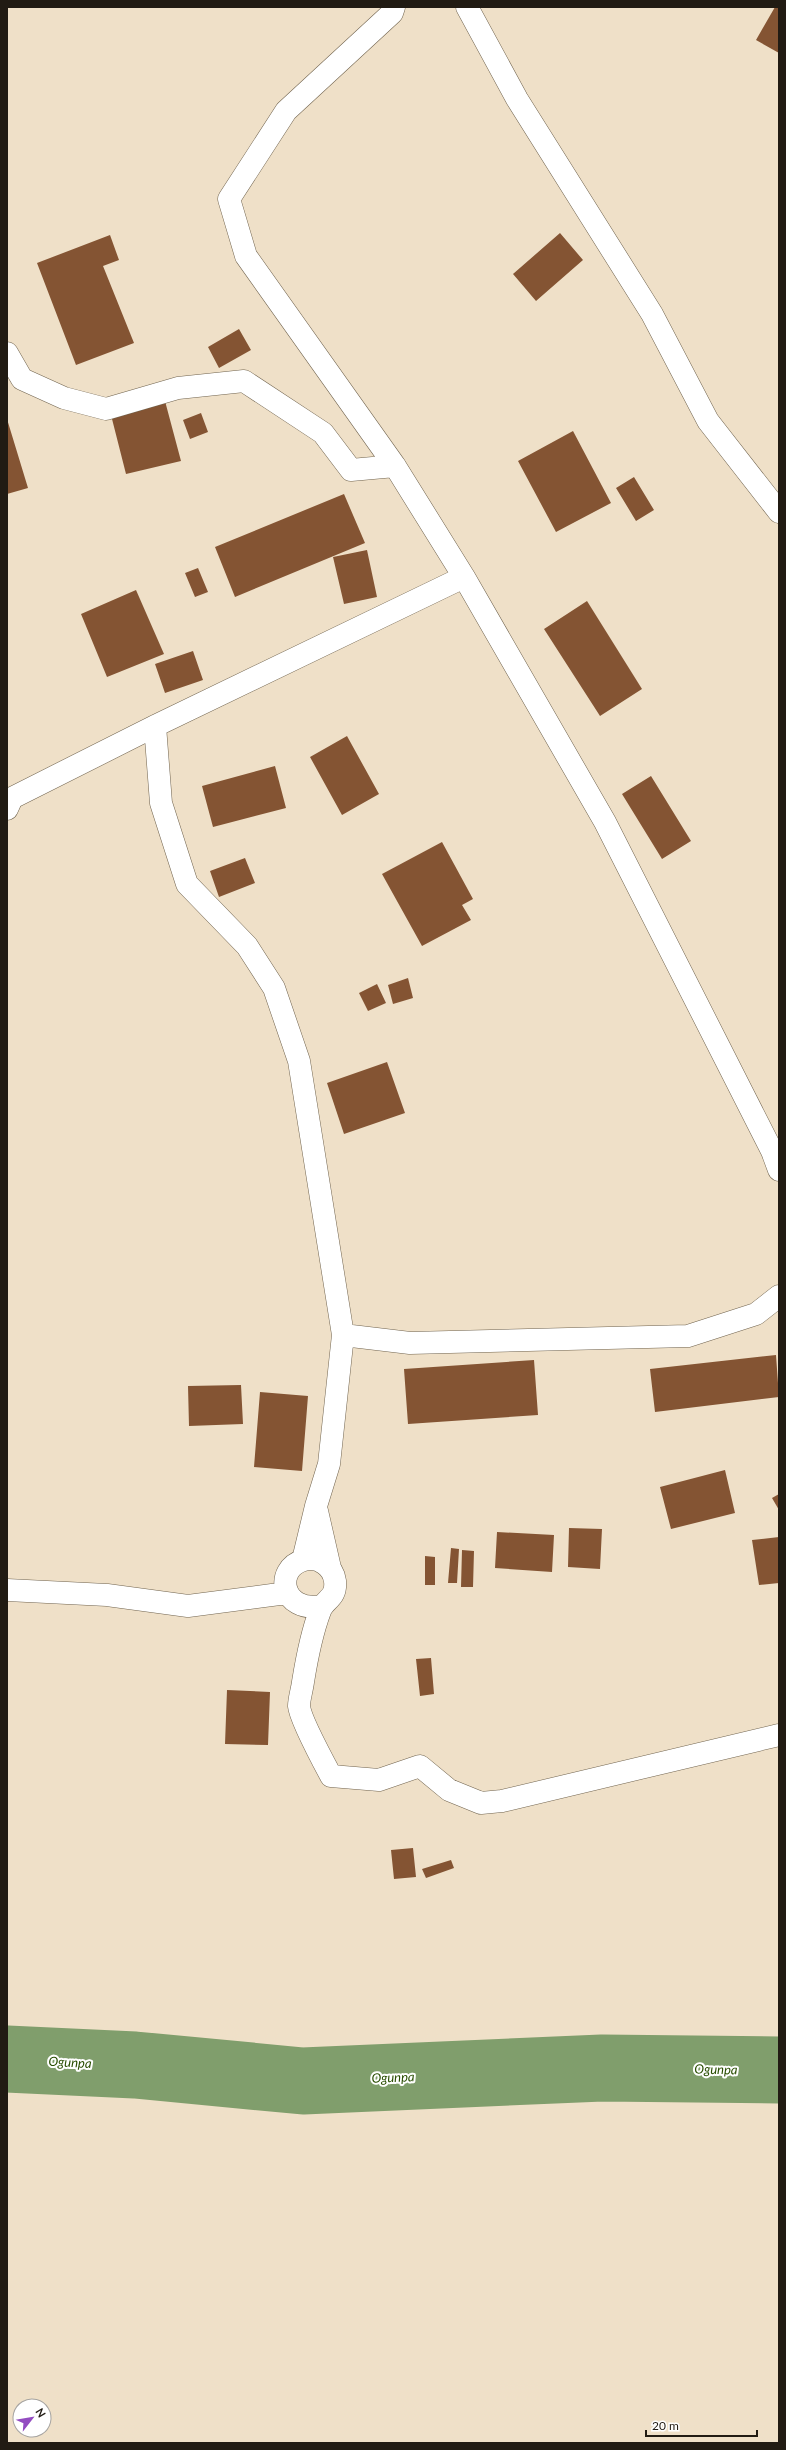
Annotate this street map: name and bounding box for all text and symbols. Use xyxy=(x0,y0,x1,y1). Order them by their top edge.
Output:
water label: Ogunpa xyxy=(48,2053,92,2071)
water label: Ogunpa xyxy=(694,2061,738,2077)
water label: Ogunpa xyxy=(371,2068,415,2086)
north arrow xyxy=(12,2398,52,2438)
text: N xyxy=(33,2406,49,2420)
scale bar xyxy=(646,2412,757,2438)
text: 20 m xyxy=(652,2418,679,2433)

